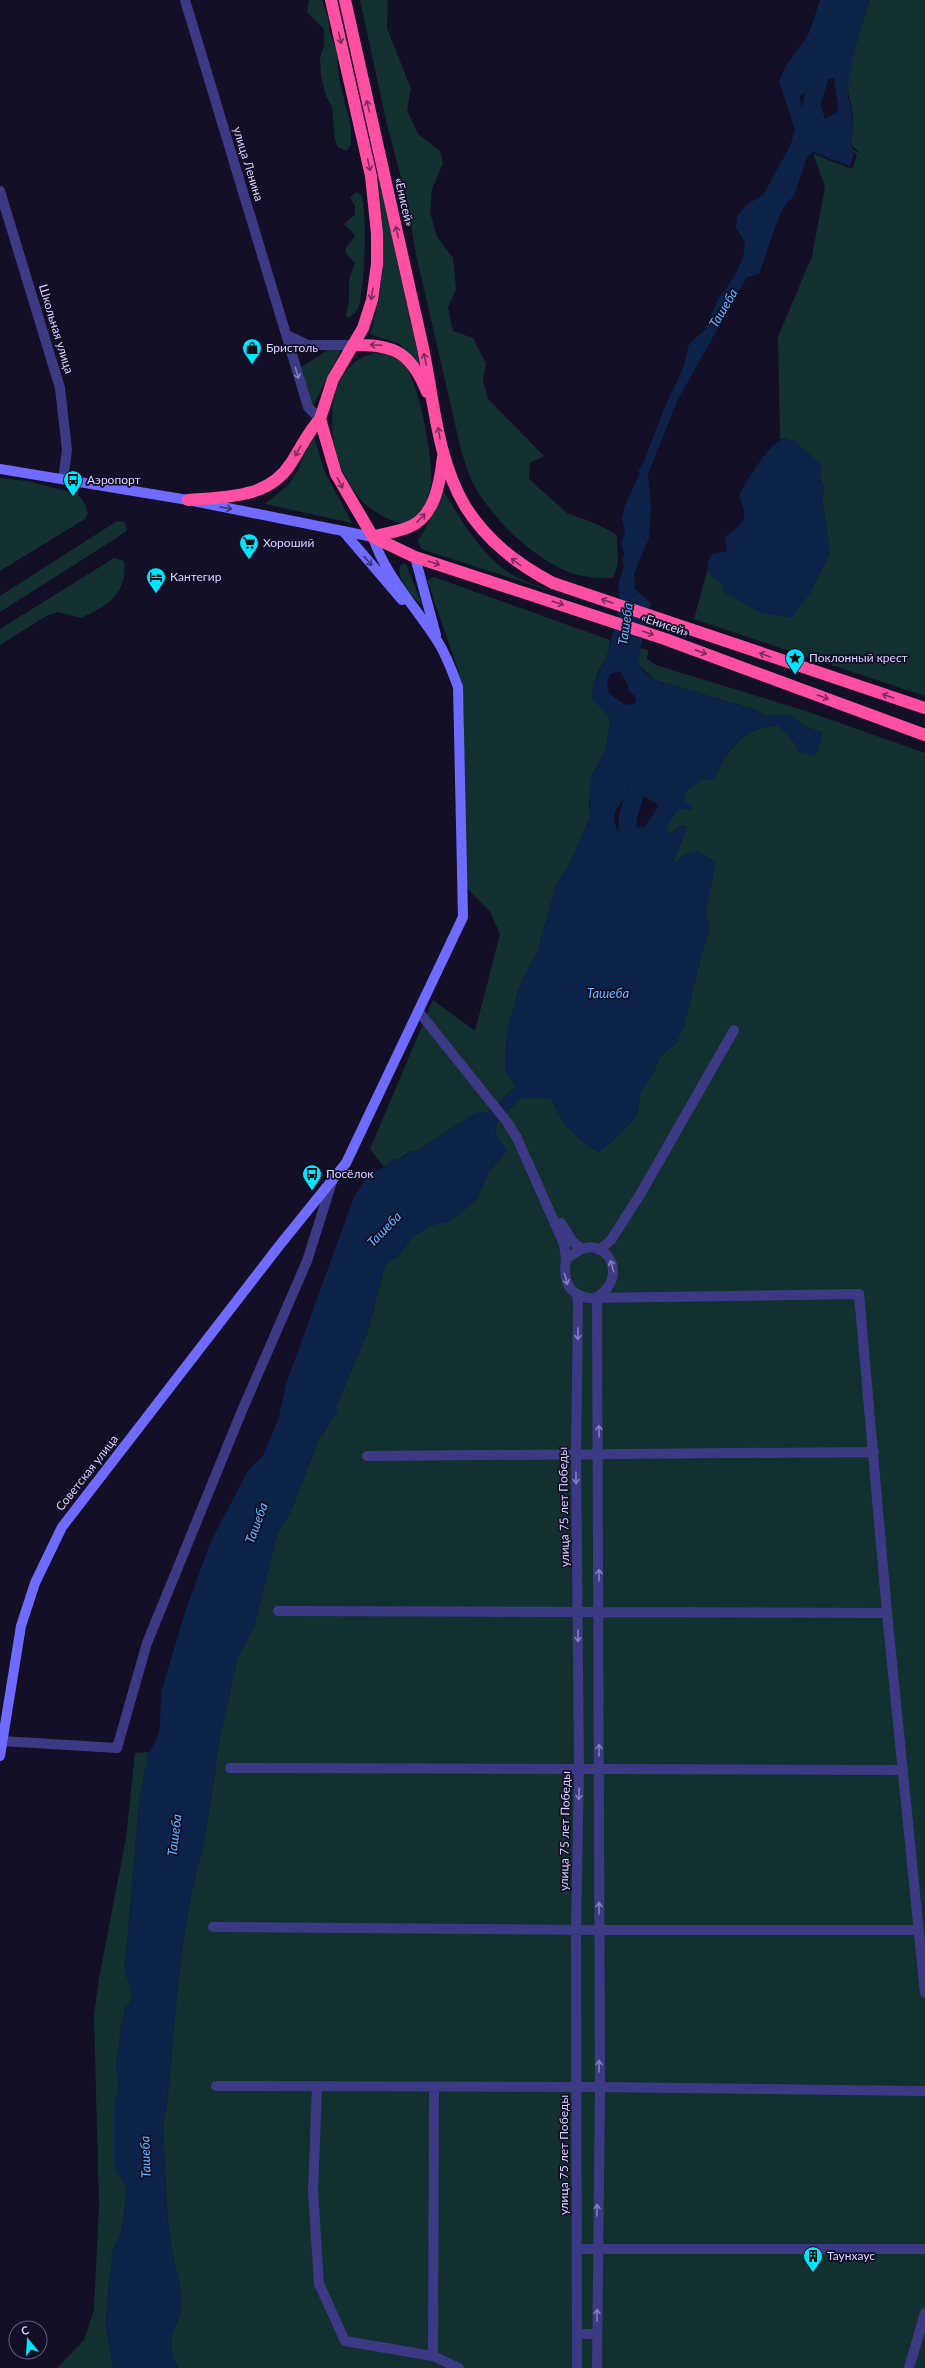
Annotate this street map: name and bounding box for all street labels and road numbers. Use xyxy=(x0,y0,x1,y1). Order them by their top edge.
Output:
street label: улица Ленина xyxy=(230,125,267,203)
street label: «Енисей» xyxy=(392,176,417,228)
street label: Школьная улица xyxy=(36,282,77,375)
street label: «Енисей» xyxy=(639,609,691,640)
street label: Советская улица xyxy=(52,1432,121,1514)
street label: улица 75 лет Победы xyxy=(555,1447,572,1567)
street label: улица 75 лет Победы xyxy=(556,1771,573,1891)
street label: улица 75 лет Победы xyxy=(556,2095,571,2215)

